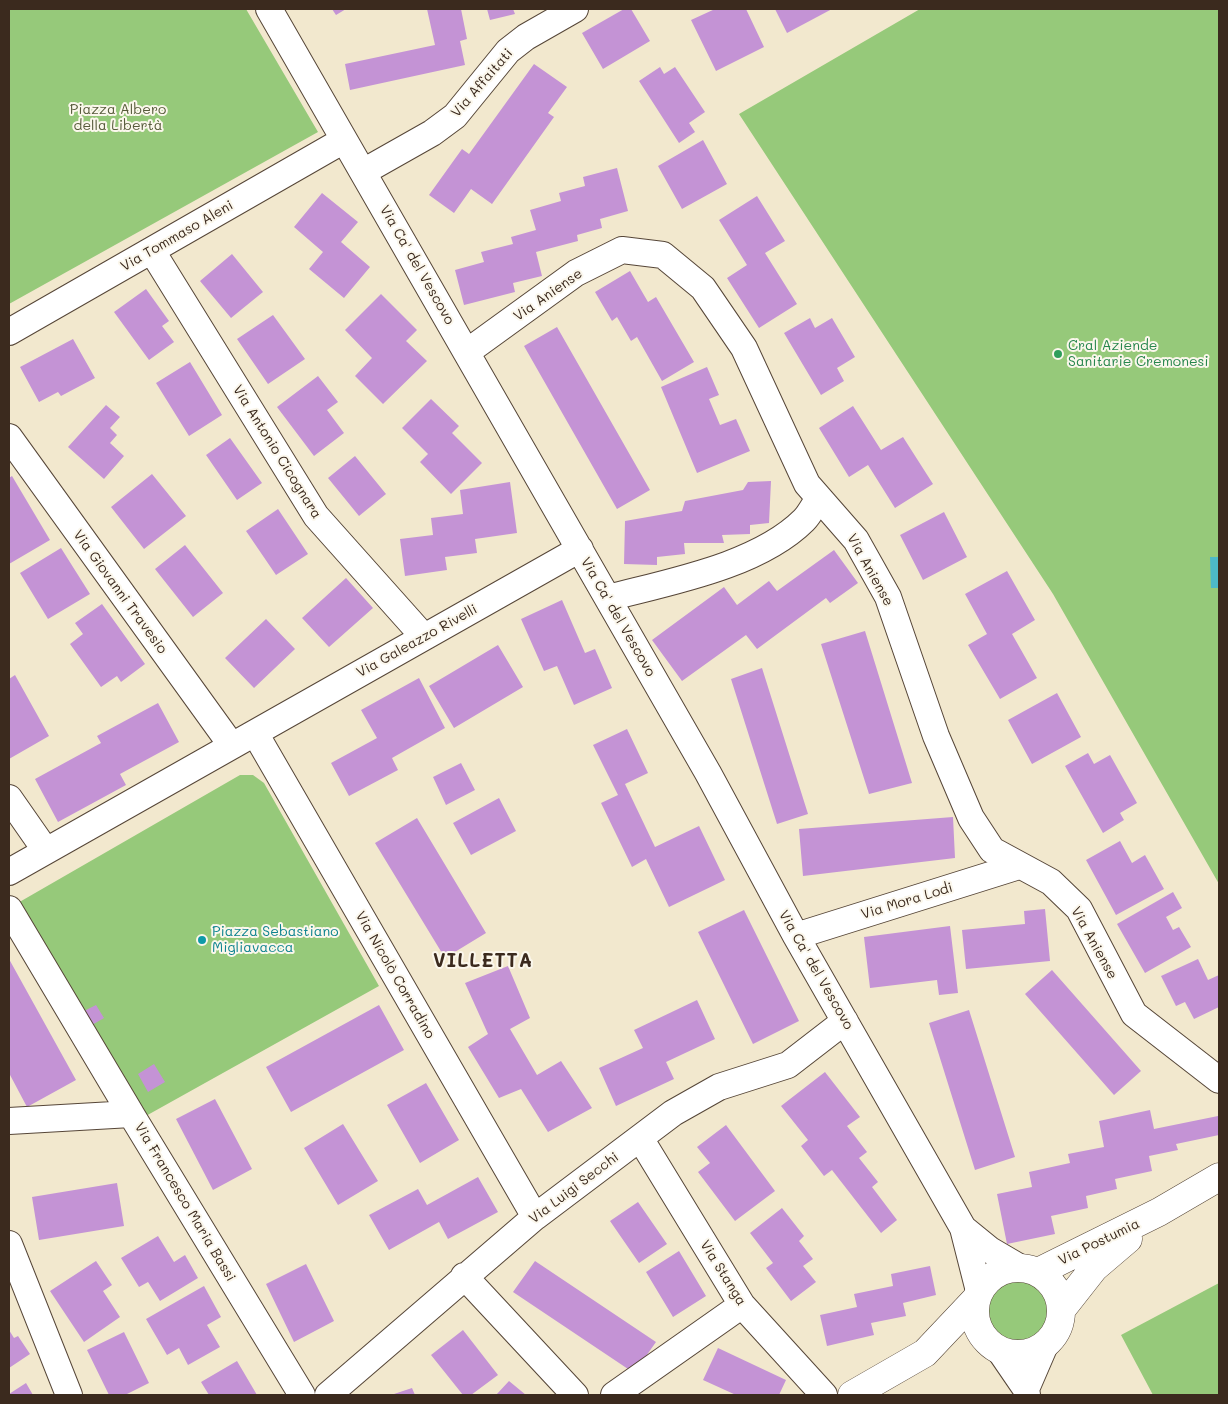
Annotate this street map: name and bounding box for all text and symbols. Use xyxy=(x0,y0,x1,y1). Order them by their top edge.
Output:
street label: Via Affaitati xyxy=(448,45,516,121)
park label: Piazza Albero della Libertà xyxy=(70,102,166,134)
street label: Via Tommaso Aleni xyxy=(118,197,236,275)
street label: Via Ca' del Vescovo xyxy=(376,202,458,328)
street label: Via Aniense xyxy=(510,265,586,325)
place label: Cral Aziende Sanitarie Cremonesi xyxy=(1068,338,1209,371)
marker: Cral Aziende Sanitarie Cremonesi xyxy=(1052,348,1064,360)
street label: Via Antonio Cicognara xyxy=(229,382,325,522)
street label: Via Giovanni Travesio xyxy=(69,527,171,657)
street label: Via Aniense xyxy=(843,531,897,609)
street label: Via Ca' del Vescovo xyxy=(577,554,659,680)
street label: Via Galeazzo Rivelli xyxy=(354,601,480,681)
street label: Via Mora Lodi xyxy=(859,879,955,923)
street label: Via Aniense xyxy=(1067,904,1121,982)
street label: Via Ca' del Vescovo xyxy=(775,907,857,1033)
street label: Via Nicolò Corradino xyxy=(352,908,438,1042)
place label: Piazza Sebastiano Migliavacca xyxy=(212,924,339,956)
marker: Piazza Sebastiano Migliavacca xyxy=(196,934,208,946)
district label: VILLETTA xyxy=(432,950,534,972)
street label: Via Francesco Maria Bassi xyxy=(131,1120,239,1284)
street label: Via Luigi Secchi xyxy=(526,1149,622,1227)
street label: Via Postumia xyxy=(1056,1215,1142,1269)
street label: Via Stanga xyxy=(696,1237,750,1309)

